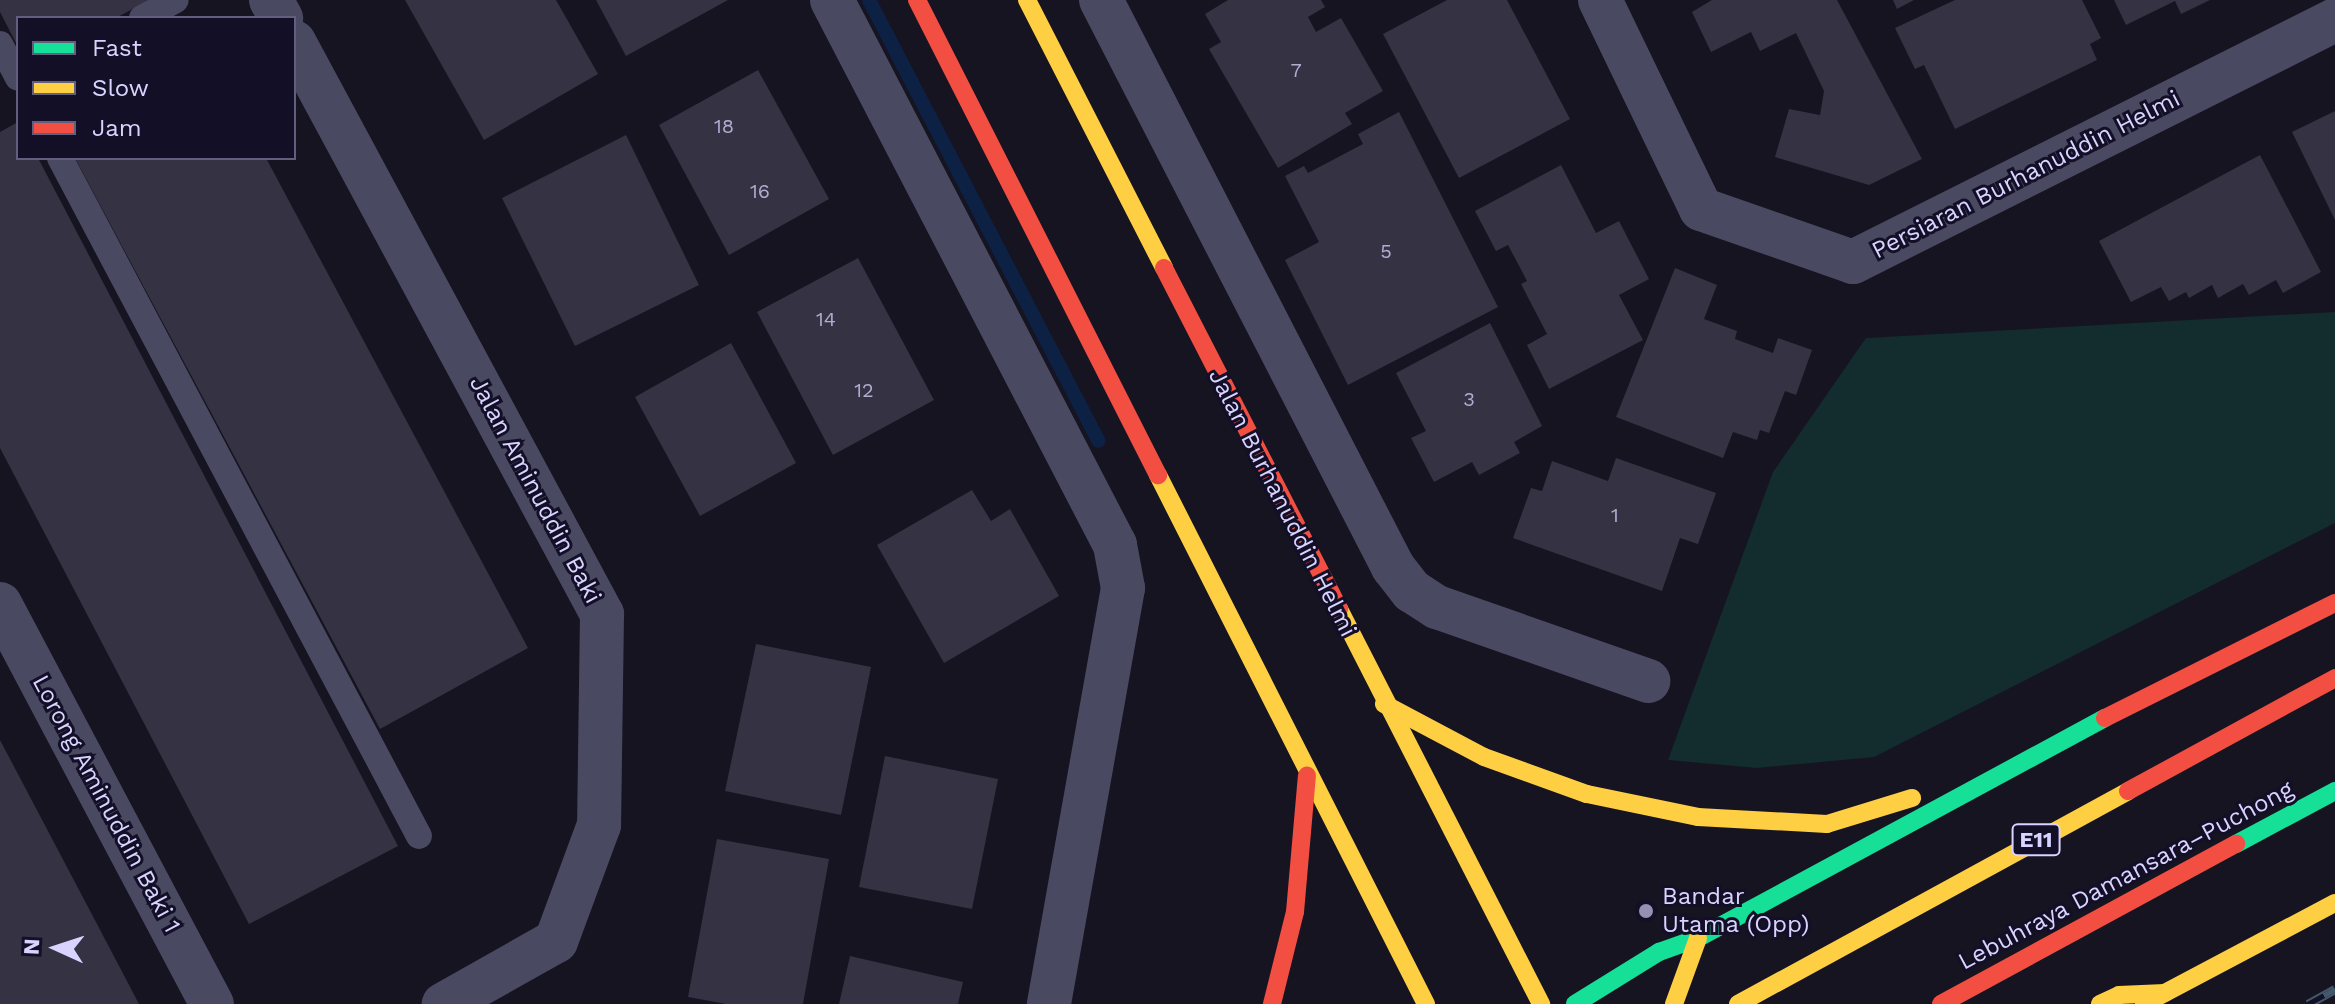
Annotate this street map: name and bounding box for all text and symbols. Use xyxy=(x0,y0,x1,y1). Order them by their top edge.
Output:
legend xyxy=(16,16,296,160)
text: Fast xyxy=(92,34,142,62)
house number: 7 xyxy=(1290,58,1302,82)
text: Slow xyxy=(92,74,149,102)
street label: Persiaran Burhanuddin Helmi xyxy=(1867,85,2185,265)
text: Jam xyxy=(92,114,142,142)
house number: 18 xyxy=(714,114,734,138)
house number: 16 xyxy=(750,179,770,203)
house number: 5 xyxy=(1380,239,1392,263)
house number: 14 xyxy=(816,307,836,331)
street label: Jalan Burhanuddin Helmi xyxy=(1202,364,1362,642)
street label: Jalan Aminuddin Baki xyxy=(463,371,607,609)
house number: 12 xyxy=(854,378,874,402)
house number: 3 xyxy=(1463,387,1475,411)
house number: 1 xyxy=(1611,503,1619,527)
street label: Lorong Aminuddin Baki 1 xyxy=(25,670,187,938)
street label: Lebuhraya Damansara–Puchong xyxy=(1953,775,2299,977)
road number: E11 xyxy=(2010,822,2062,858)
place label: Bandar Utama (Opp) xyxy=(1662,883,1810,939)
marker: Bandar Utama (Opp) xyxy=(1637,902,1655,920)
north arrow xyxy=(16,908,96,988)
text: N xyxy=(19,938,44,956)

